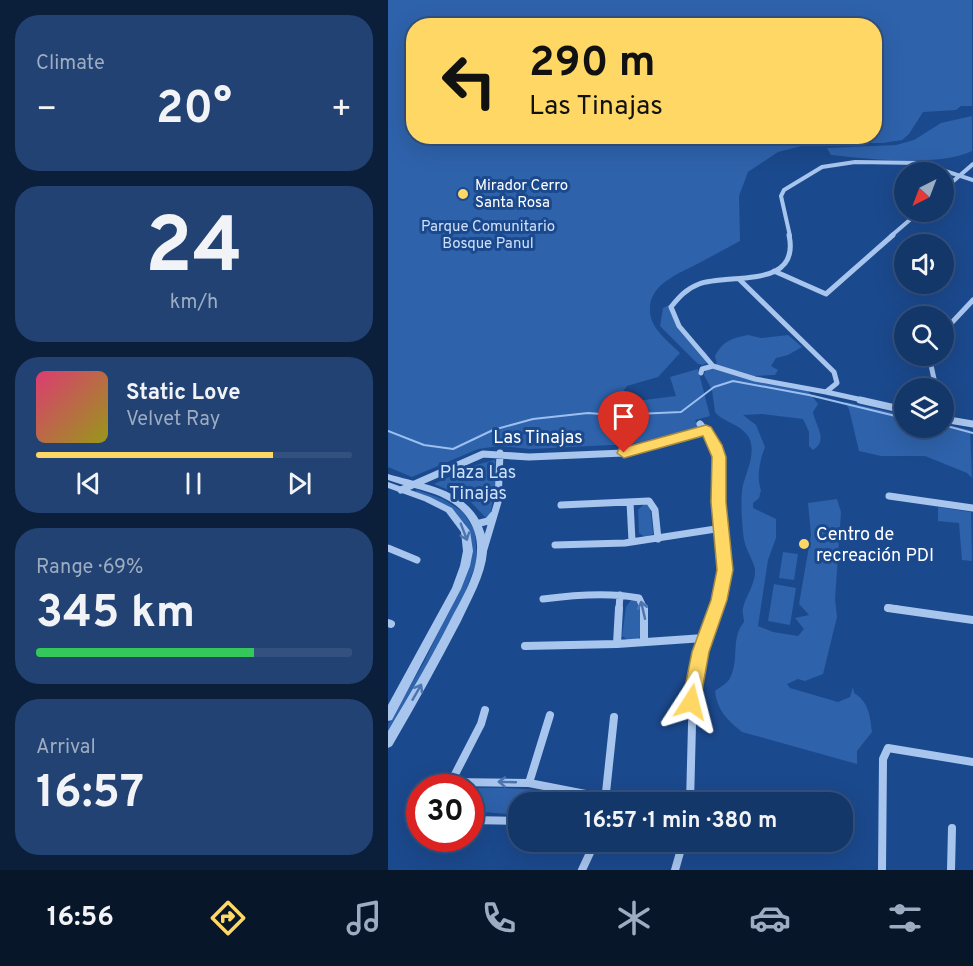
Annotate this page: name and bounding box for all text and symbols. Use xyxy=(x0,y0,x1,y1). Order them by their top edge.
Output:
text: 290 m xyxy=(529,38,656,91)
icon: left xyxy=(430,42,508,120)
text: Climate xyxy=(36,51,105,77)
text: 20° xyxy=(156,82,232,139)
text: − xyxy=(36,90,57,132)
text: + xyxy=(331,90,352,132)
text: Las Tinajas xyxy=(529,90,663,124)
north arrow xyxy=(894,162,954,222)
map controls xyxy=(894,162,954,438)
place label: Mirador Cerro Santa Rosa xyxy=(475,177,568,213)
marker: Mirador Cerro Santa Rosa xyxy=(456,187,470,201)
text: 24 xyxy=(145,201,243,300)
park label: Parque Comunitario Bosque Panul xyxy=(421,218,555,254)
button: sound xyxy=(894,234,954,294)
text: km/h xyxy=(170,290,218,316)
button: search xyxy=(894,306,954,366)
button: layers xyxy=(894,378,954,438)
text: Static Love xyxy=(126,380,240,407)
pin xyxy=(598,391,649,453)
icon: arrive xyxy=(607,400,640,433)
text: Velvet Ray xyxy=(126,407,220,433)
street label: Las Tinajas xyxy=(493,427,583,450)
park label: Plaza Las Tinajas xyxy=(440,462,516,506)
icon: previous xyxy=(72,467,105,500)
icon: pause xyxy=(177,467,210,500)
icon: next xyxy=(283,467,316,500)
one-way arrow xyxy=(459,523,470,541)
place label: Centro de recreación PDI xyxy=(816,524,934,568)
marker: Centro de recreación PDI xyxy=(797,537,811,551)
text: Range · 69% xyxy=(36,555,143,581)
text: 345 km xyxy=(36,586,195,643)
one-way arrow xyxy=(637,600,648,620)
position arrow xyxy=(659,670,723,734)
one-way arrow xyxy=(411,684,423,701)
text: Arrival xyxy=(36,735,96,761)
text: 16:57 xyxy=(36,766,144,823)
speed limit sign: 30 xyxy=(406,774,484,852)
one-way arrow xyxy=(497,776,517,788)
text: 16:57 · 1 min · 380 m xyxy=(584,808,777,835)
icon: directions xyxy=(207,897,249,939)
icon: music xyxy=(343,897,385,939)
icon: phone xyxy=(478,897,520,939)
icon: climate xyxy=(613,897,655,939)
icon: car xyxy=(749,897,791,939)
icon: filters xyxy=(884,897,926,939)
text: 16:56 xyxy=(47,901,114,935)

